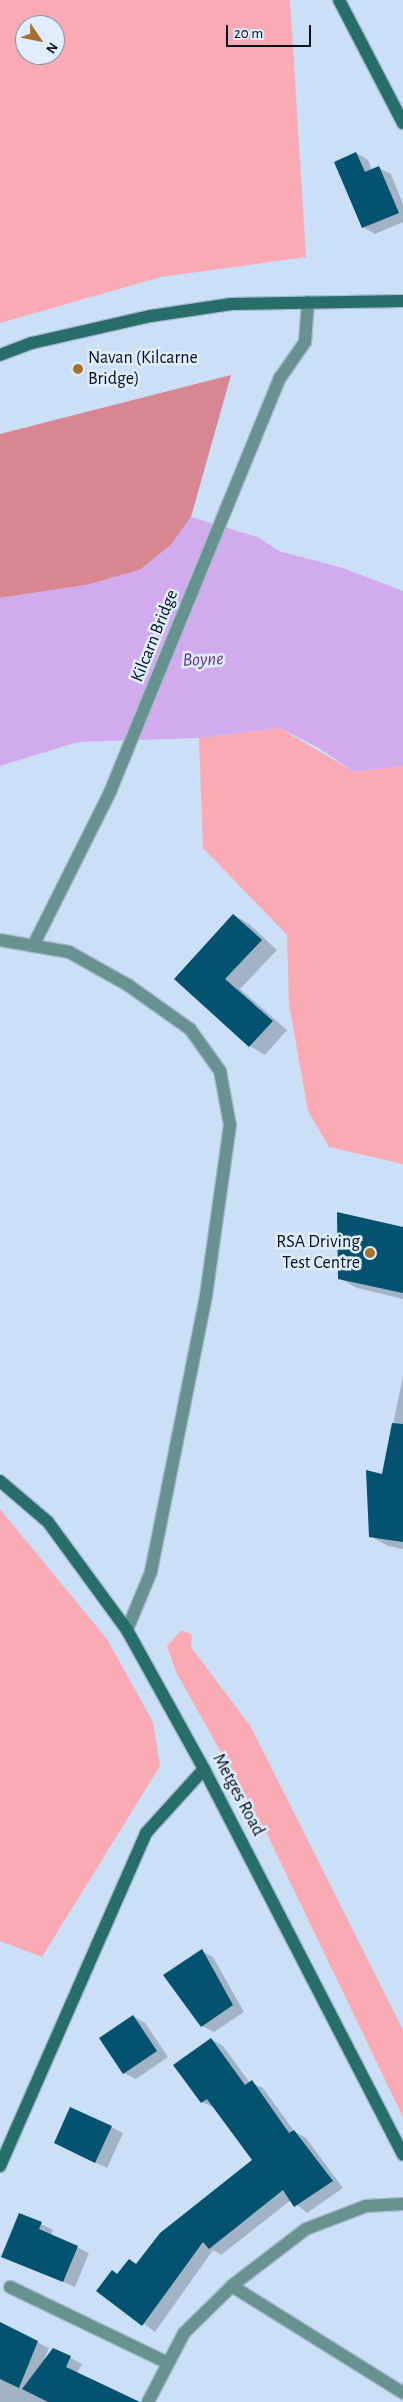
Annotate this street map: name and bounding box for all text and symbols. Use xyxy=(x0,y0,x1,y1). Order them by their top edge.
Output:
north arrow xyxy=(15,15,65,65)
scale bar xyxy=(228,15,313,47)
text: 20 m xyxy=(234,26,263,41)
text: N xyxy=(43,40,60,56)
place label: Navan (Kilcarne Bridge) xyxy=(88,348,198,390)
marker: Navan (Kilcarne Bridge) xyxy=(72,363,84,375)
street label: Kilcarn Bridge xyxy=(127,587,183,685)
water label: Boyne xyxy=(182,648,224,672)
place label: RSA Driving Test Centre xyxy=(276,1232,360,1274)
marker: RSA Driving Test Centre xyxy=(364,1247,376,1259)
street label: Metges Road xyxy=(207,1750,269,1840)

